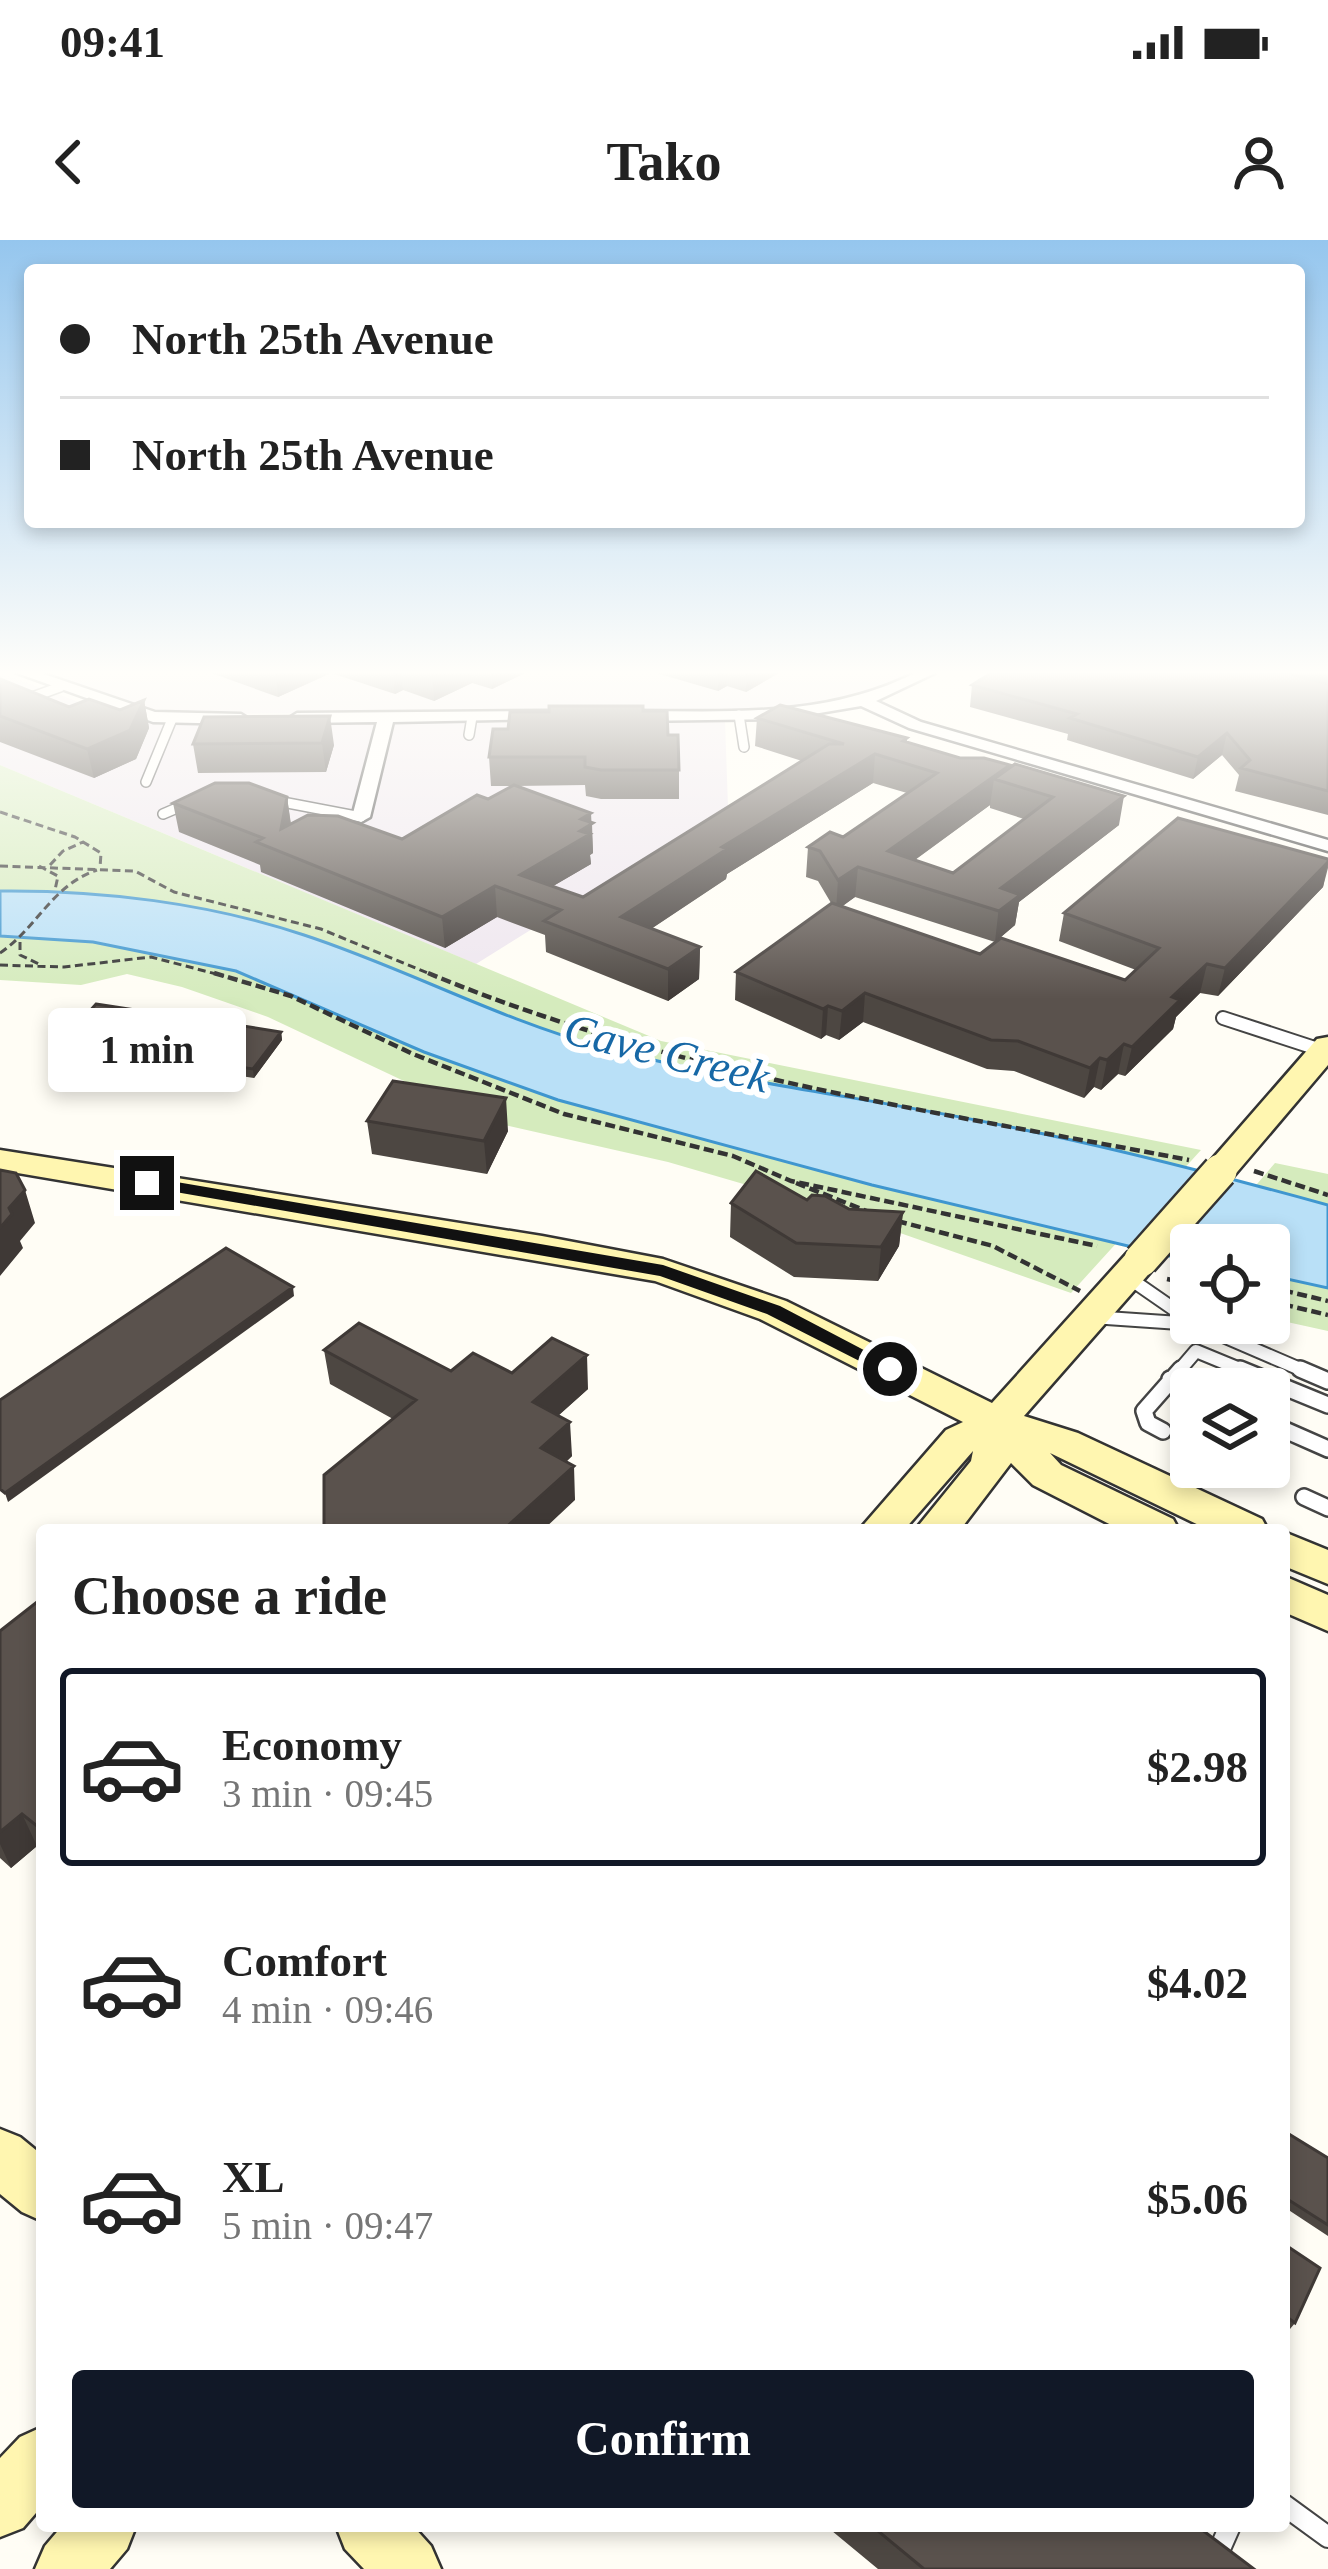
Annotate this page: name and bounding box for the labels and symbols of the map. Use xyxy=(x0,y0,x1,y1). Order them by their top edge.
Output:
water label: Cave Creek xyxy=(559,1003,776,1103)
callout: 1 min xyxy=(48,1009,246,1093)
route end xyxy=(120,1156,174,1210)
route start xyxy=(863,1342,917,1396)

